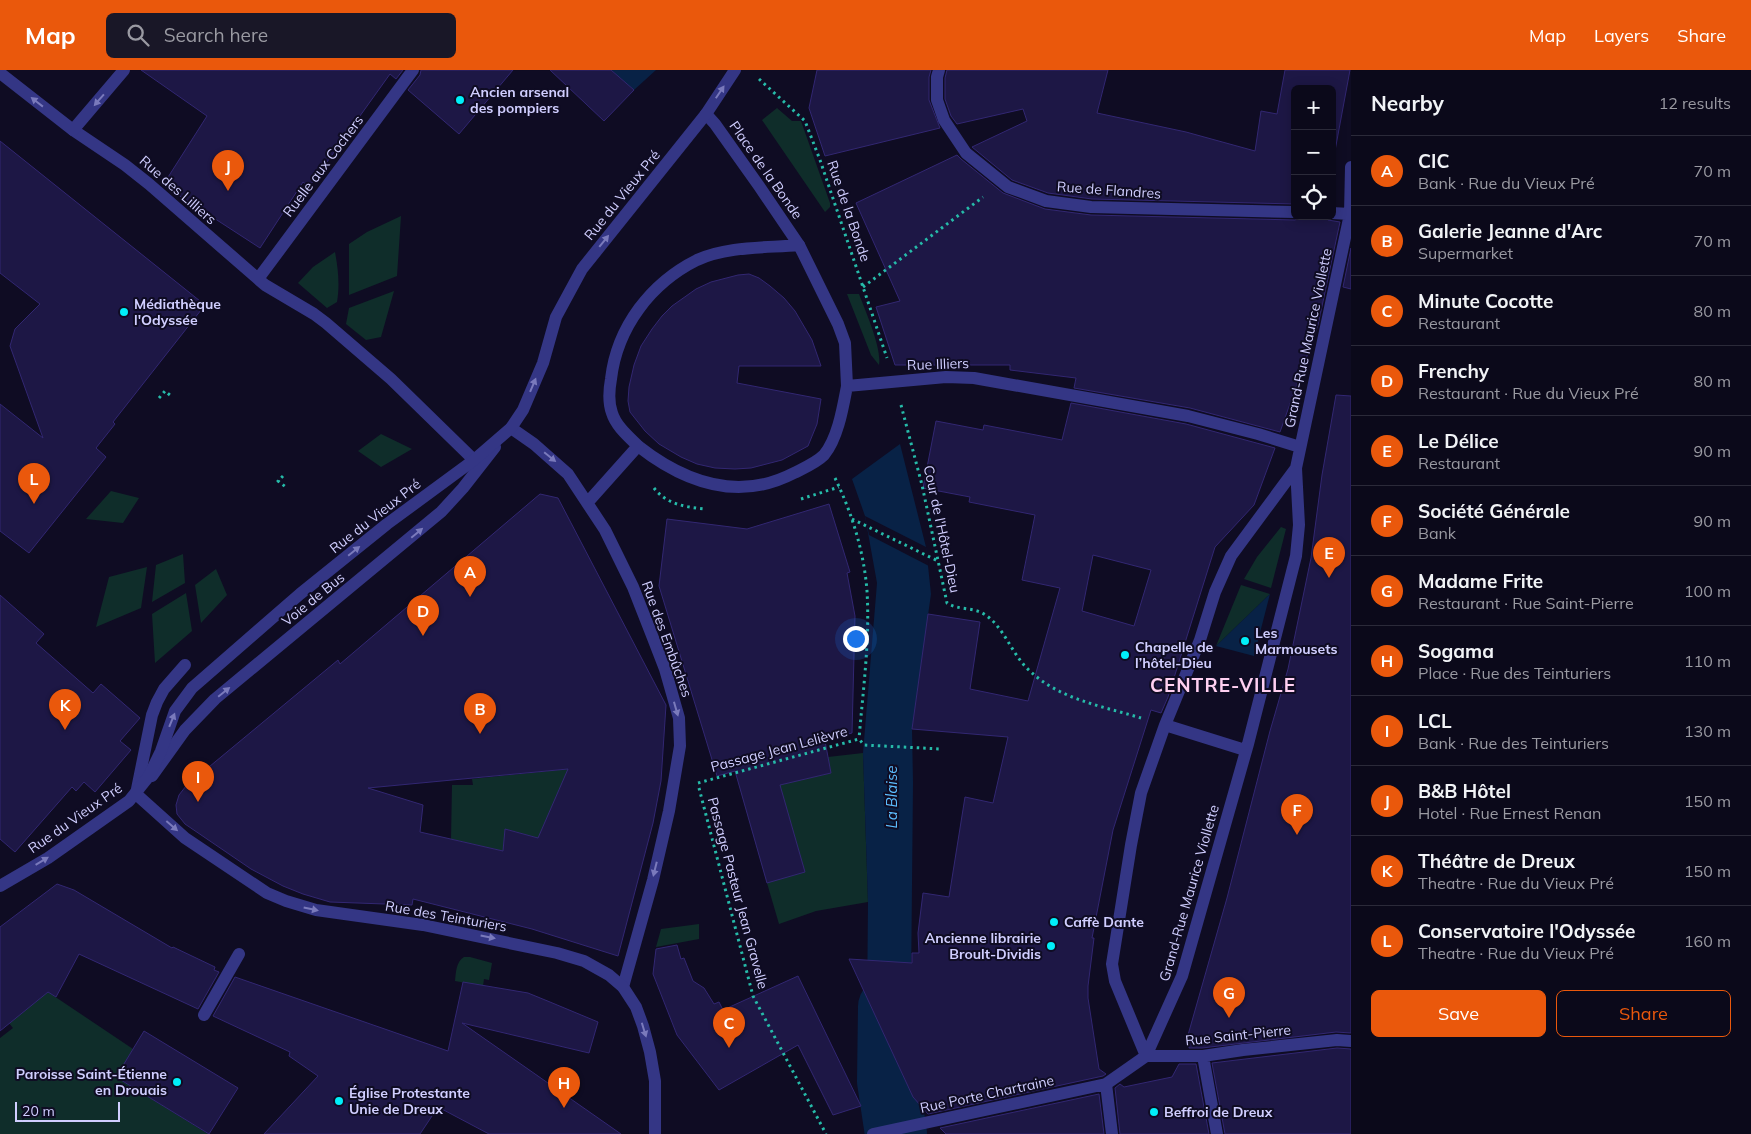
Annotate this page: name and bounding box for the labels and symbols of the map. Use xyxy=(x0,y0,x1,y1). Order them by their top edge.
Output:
place label: Ancien arsenal des pompiers xyxy=(470,83,569,117)
one-way arrow xyxy=(715,85,725,99)
one-way arrow xyxy=(93,93,104,106)
marker: Ancien arsenal des pompiers xyxy=(454,94,466,106)
one-way arrow xyxy=(31,96,44,107)
street label: Ruelle aux Cochers xyxy=(279,112,367,220)
street label: Place de la Bonde xyxy=(725,117,807,223)
street label: Rue du Vieux Pré xyxy=(580,146,664,244)
pin: J xyxy=(212,150,244,191)
street label: Rue des Lilliers xyxy=(136,152,220,228)
street label: Rue de la Bonde xyxy=(823,158,875,264)
street label: Rue de Flandres xyxy=(1056,177,1162,203)
one-way arrow xyxy=(599,234,609,248)
street label: Grand-Rue Maurice Viollette xyxy=(1280,247,1336,429)
place label: Médiathèque l'Odyssée xyxy=(134,295,221,329)
marker: Médiathèque l'Odyssée xyxy=(118,306,130,318)
street label: Rue Illiers xyxy=(907,354,969,374)
one-way arrow xyxy=(530,378,538,392)
one-way arrow xyxy=(543,452,556,463)
pin: L xyxy=(18,463,50,504)
street label: Cour de l'Hôtel-Dieu xyxy=(920,464,964,594)
street label: Rue du Vieux Pré xyxy=(326,475,424,557)
one-way arrow xyxy=(410,527,423,538)
pin: E xyxy=(1313,537,1345,578)
one-way arrow xyxy=(348,546,360,557)
pin: A xyxy=(454,556,486,597)
street label: Voie de Bus xyxy=(278,568,348,630)
street label: Rue des Embûches xyxy=(638,578,696,700)
pin: D xyxy=(407,595,439,636)
place label: Les Marmousets xyxy=(1255,624,1338,658)
your location xyxy=(843,626,869,652)
marker: Les Marmousets xyxy=(1239,635,1251,647)
place label: Chapelle de l’hôtel-Dieu xyxy=(1135,638,1214,672)
marker: Chapelle de l’hôtel-Dieu xyxy=(1119,649,1131,661)
district label: CENTRE-VILLE xyxy=(1150,673,1296,697)
one-way arrow xyxy=(217,686,230,697)
pin: K xyxy=(49,689,81,730)
pin: B xyxy=(464,693,496,734)
one-way arrow xyxy=(673,702,681,717)
one-way arrow xyxy=(168,713,176,727)
street label: Passage Jean Lelièvre xyxy=(709,722,849,776)
pin: I xyxy=(182,761,214,802)
water label: La Blaise xyxy=(882,765,901,829)
street label: Rue du Vieux Pré xyxy=(24,779,126,857)
pin: F xyxy=(1281,794,1313,835)
street label: Passage Pasteur Jean Gravelle xyxy=(704,795,772,991)
street label: Grand-Rue Maurice Viollette xyxy=(1155,803,1223,983)
one-way arrow xyxy=(166,821,179,832)
one-way arrow xyxy=(35,857,50,865)
one-way arrow xyxy=(651,861,659,876)
street label: Rue des Teinturiers xyxy=(384,896,508,936)
one-way arrow xyxy=(303,905,318,913)
place label: Caffè Dante xyxy=(1064,913,1144,931)
marker: Caffè Dante xyxy=(1048,916,1060,928)
place label: Ancienne librairie Broult-Dividis xyxy=(925,929,1041,963)
one-way arrow xyxy=(481,934,497,942)
marker: Ancienne librairie Broult-Dividis xyxy=(1045,940,1057,952)
pin: G xyxy=(1213,977,1245,1018)
pin: C xyxy=(713,1007,745,1048)
street label: Rue Saint-Pierre xyxy=(1184,1020,1292,1050)
one-way arrow xyxy=(641,1023,649,1038)
place label: Paroisse Saint-Étienne en Drouais xyxy=(16,1065,167,1099)
pin: H xyxy=(548,1067,580,1108)
street label: Rue Porte Chartraine xyxy=(918,1071,1056,1117)
marker: Paroisse Saint-Étienne en Drouais xyxy=(171,1076,183,1088)
place label: Église Protestante Unie de Dreux xyxy=(349,1084,470,1118)
marker: Église Protestante Unie de Dreux xyxy=(333,1095,345,1107)
scale bar xyxy=(15,1099,120,1122)
place label: Beffroi de Dreux xyxy=(1164,1103,1273,1121)
marker: Beffroi de Dreux xyxy=(1148,1106,1160,1118)

